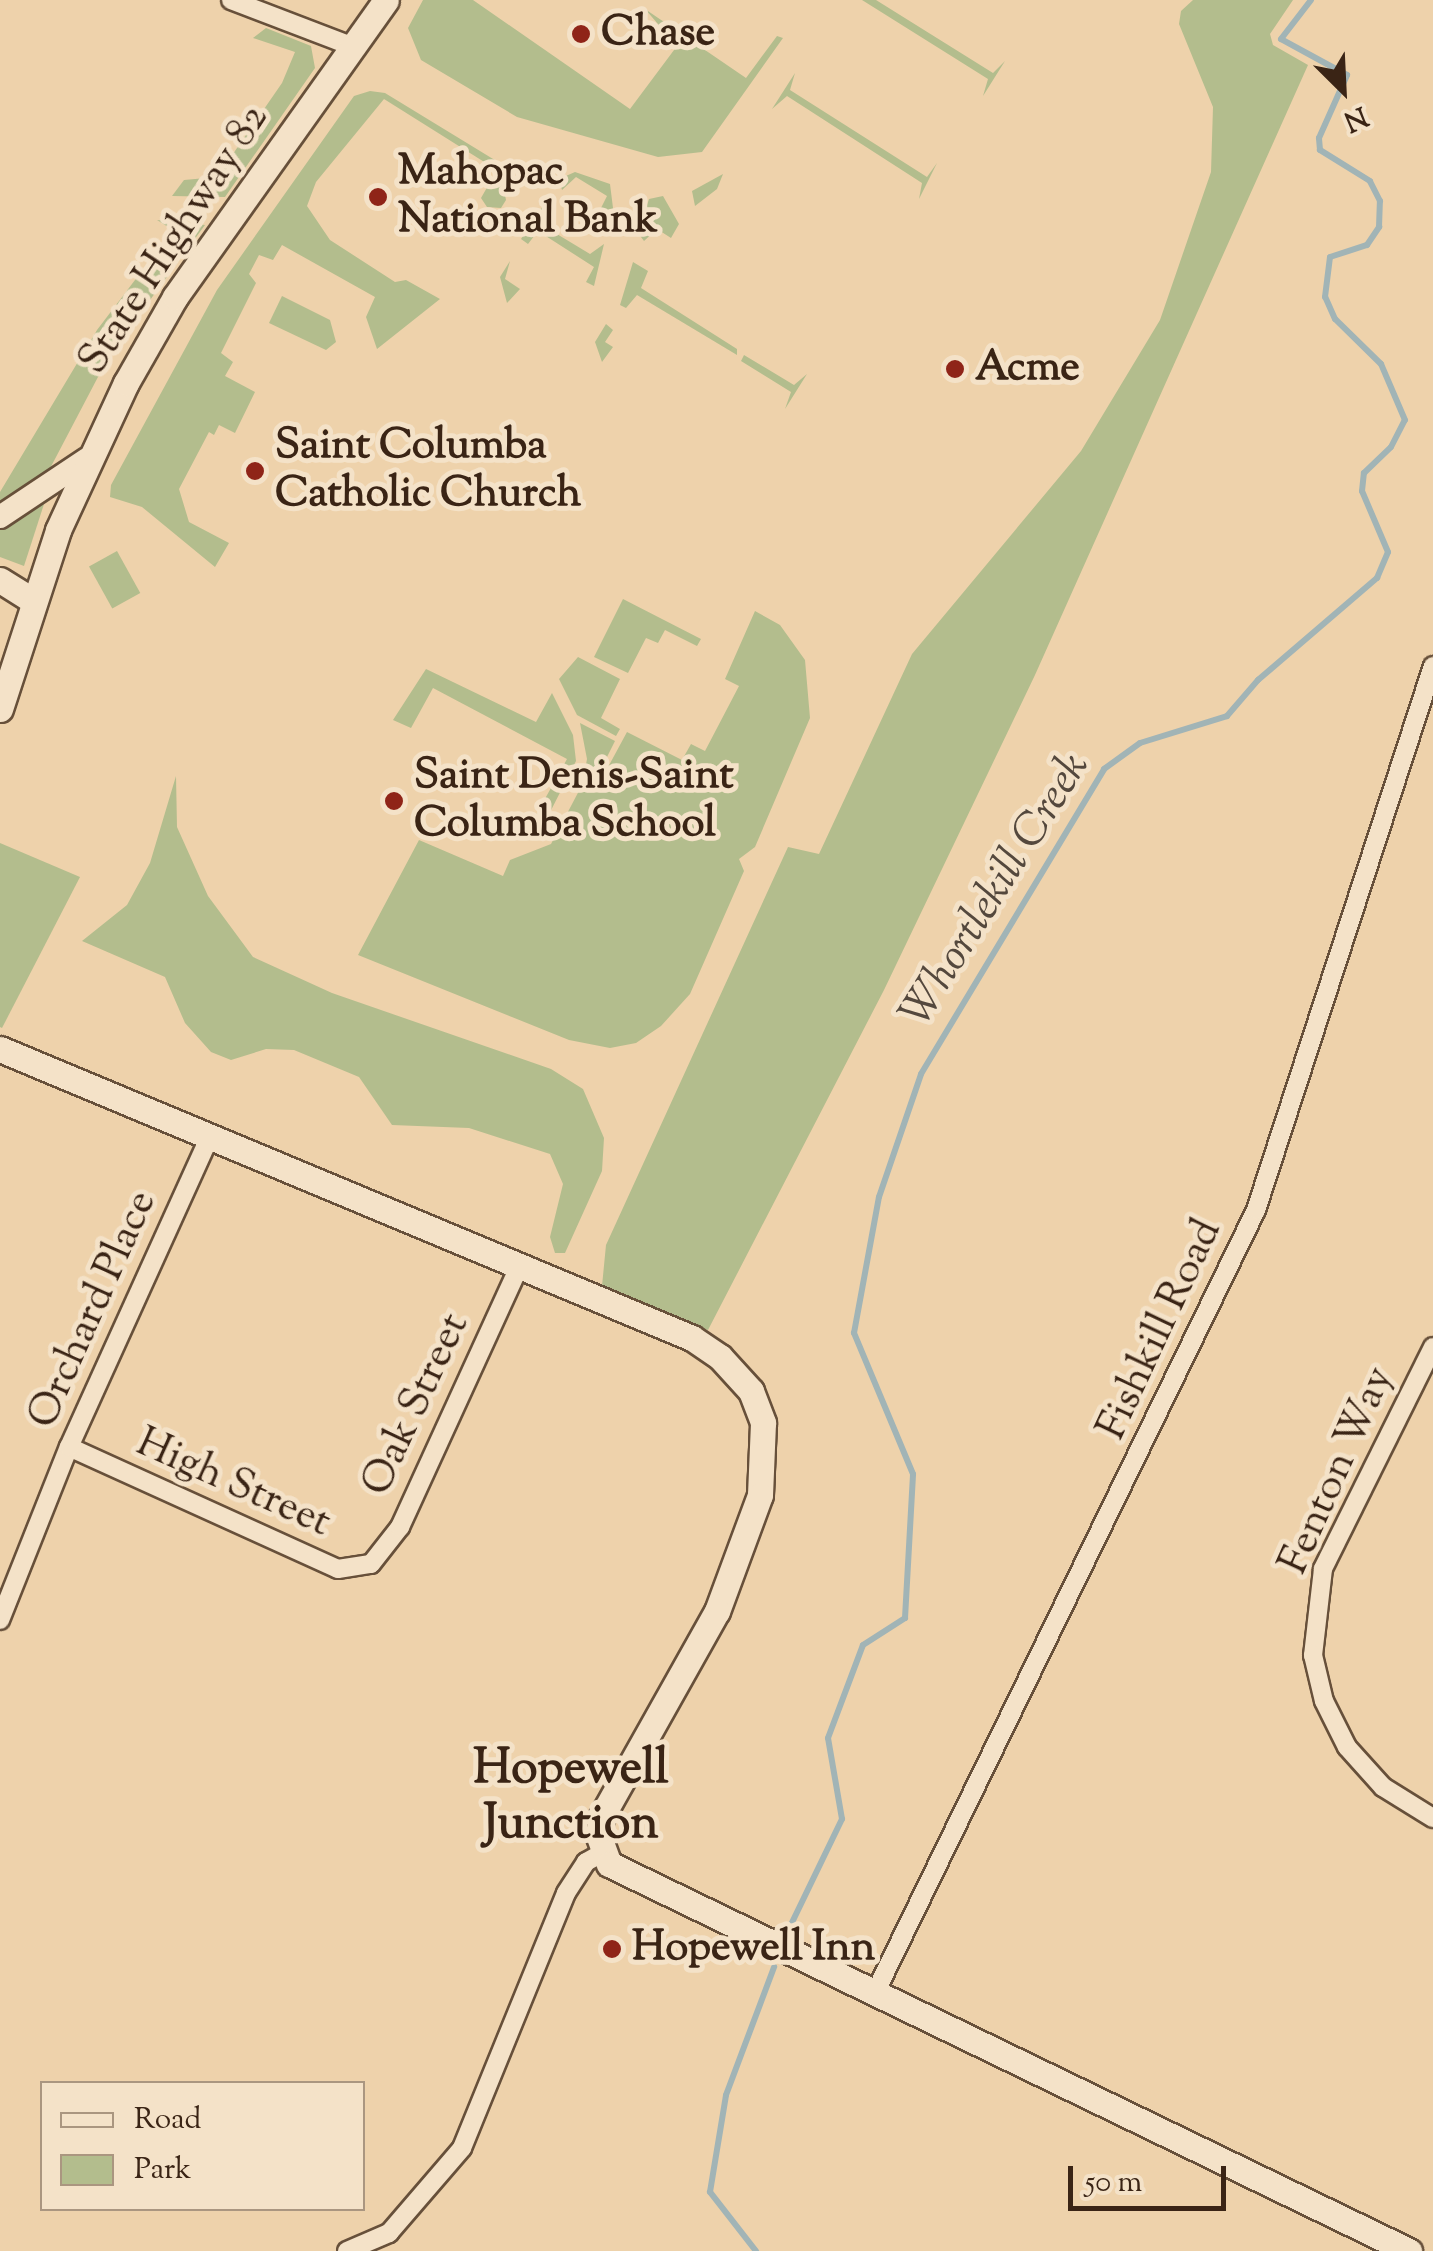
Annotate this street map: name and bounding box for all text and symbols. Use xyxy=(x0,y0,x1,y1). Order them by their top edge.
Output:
place label: Chase xyxy=(601,9,715,59)
marker: Chase xyxy=(570,23,592,45)
north arrow xyxy=(1293,40,1393,140)
text: N xyxy=(1337,95,1374,140)
street label: State Highway 82 xyxy=(69,96,281,384)
place label: Mahopac National Bank xyxy=(398,148,658,246)
marker: Mahopac National Bank xyxy=(367,186,389,208)
place label: Acme xyxy=(975,344,1080,394)
marker: Acme xyxy=(944,358,966,380)
place label: Saint Columba Catholic Church xyxy=(275,422,581,520)
marker: Saint Columba Catholic Church xyxy=(244,460,266,482)
water label: Whortlekill Creek xyxy=(891,744,1103,1038)
place label: Saint Denis-Saint Columba School xyxy=(414,752,733,850)
marker: Saint Denis-Saint Columba School xyxy=(383,790,405,812)
street label: Orchard Place xyxy=(19,1183,169,1437)
street label: Fishkill Road xyxy=(1088,1212,1234,1448)
street label: Oak Street xyxy=(353,1306,481,1504)
street label: Fenton Way xyxy=(1270,1360,1406,1582)
street label: High Street xyxy=(128,1419,338,1549)
district label: Hopewell Junction xyxy=(473,1741,669,1854)
place label: Hopewell Inn xyxy=(632,1924,875,1974)
marker: Hopewell Inn xyxy=(601,1938,623,1960)
legend xyxy=(40,2081,365,2211)
text: Road xyxy=(134,2099,201,2142)
scale bar xyxy=(1073,2146,1230,2208)
text: Park xyxy=(134,2149,191,2192)
text: 50 m xyxy=(1085,2162,1142,2205)

